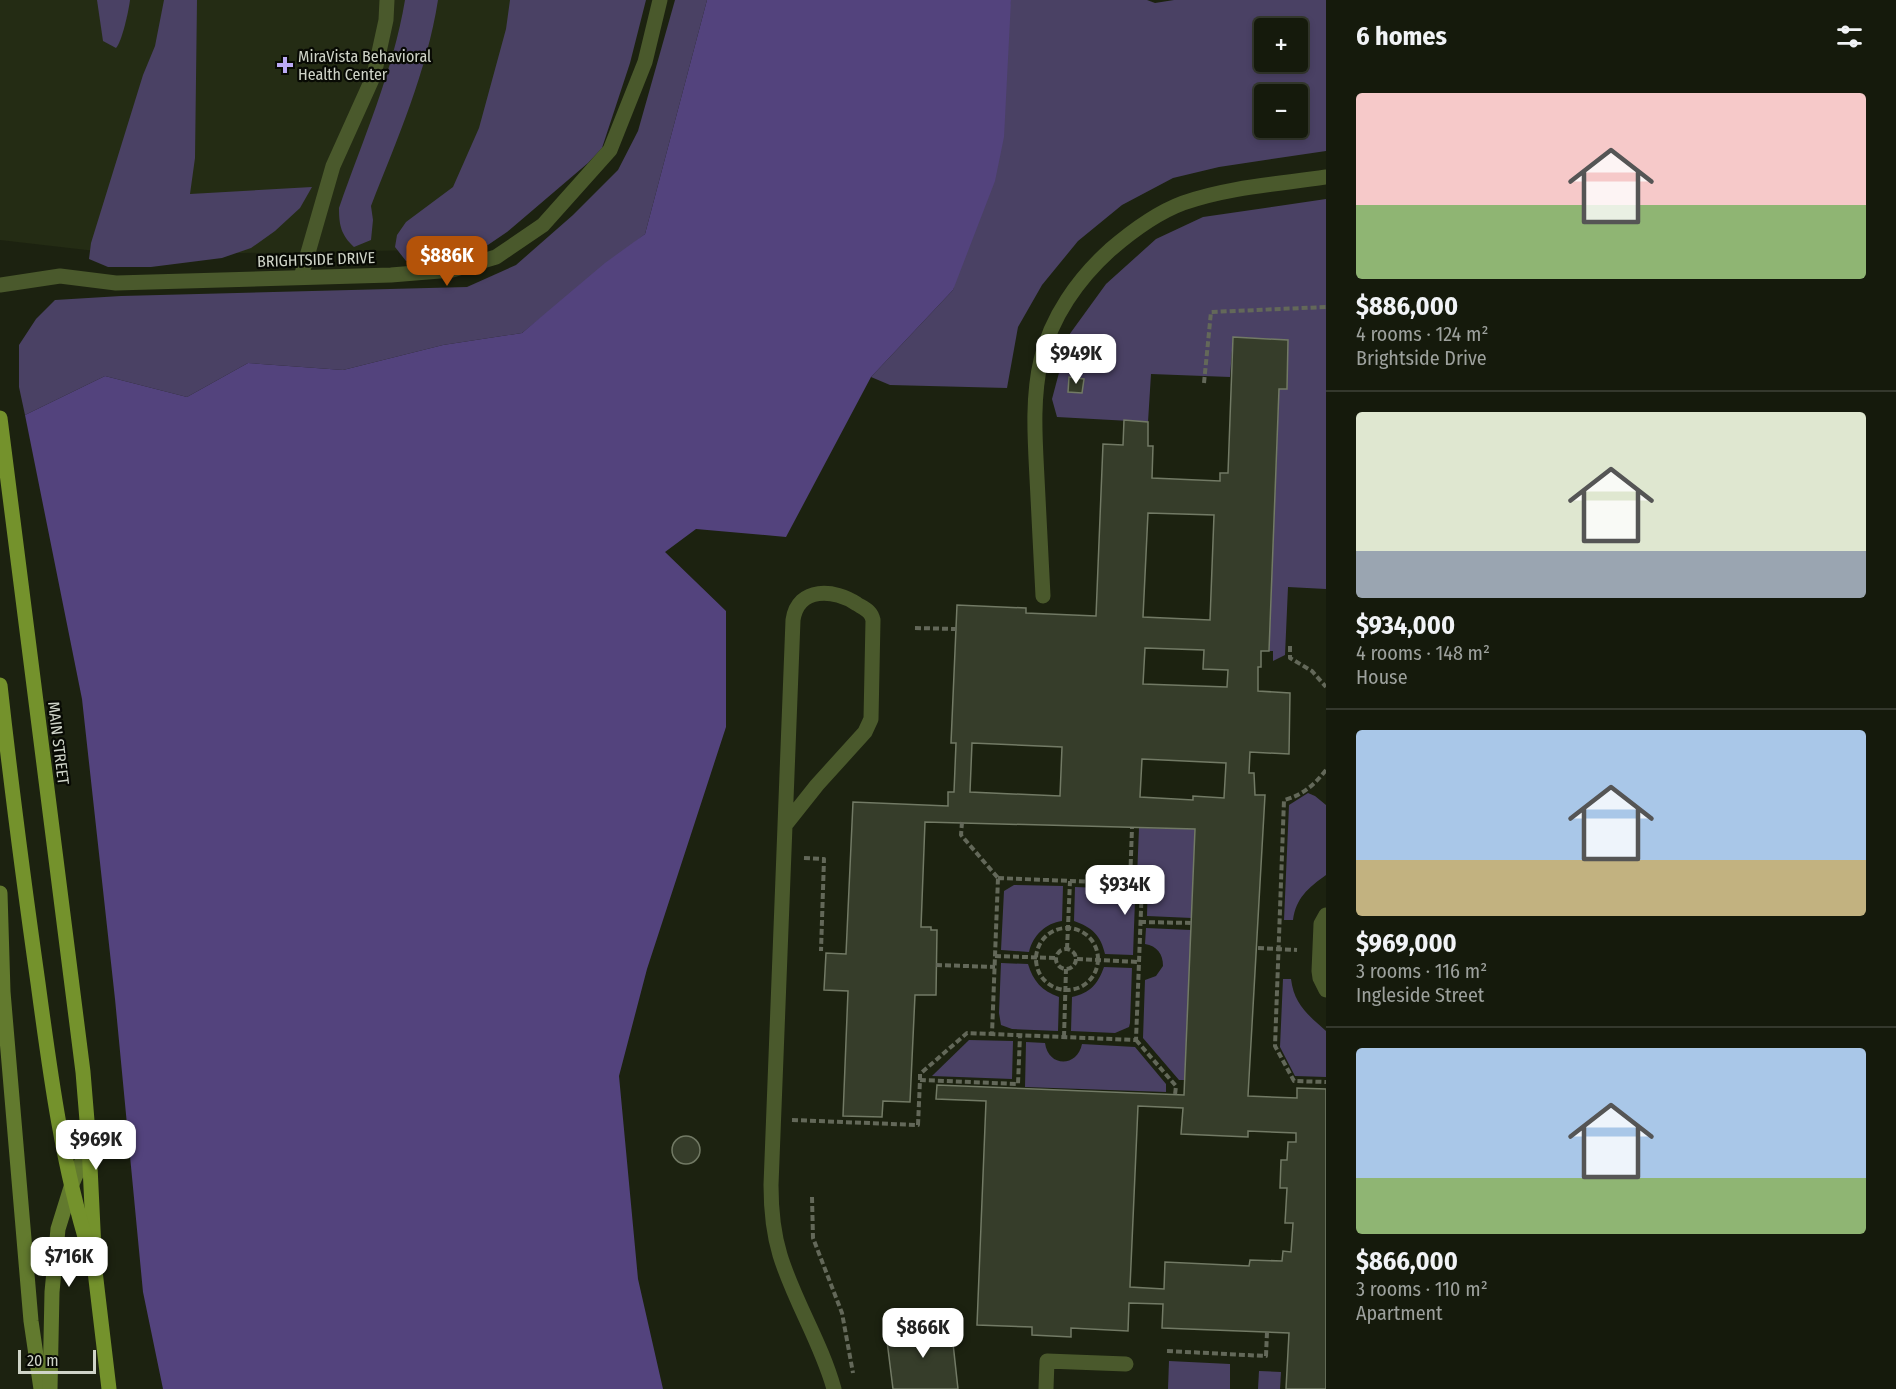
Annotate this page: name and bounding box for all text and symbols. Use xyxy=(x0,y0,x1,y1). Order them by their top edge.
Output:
map controls xyxy=(1254,18,1308,138)
button: + xyxy=(1254,18,1308,72)
icon: filters xyxy=(1833,20,1866,53)
text: 6 homes xyxy=(1356,21,1447,52)
place label: MiraVista Behavioral Health Center xyxy=(298,47,431,84)
marker: MiraVista Behavioral Health Center xyxy=(276,56,294,74)
button: − xyxy=(1254,84,1308,138)
icon: home xyxy=(1557,132,1665,240)
pin: $886K xyxy=(405,236,489,287)
text: $886K xyxy=(420,243,474,267)
street label: BRIGHTSIDE DRIVE xyxy=(257,248,375,271)
text: $886,000 xyxy=(1356,291,1458,322)
text: 4 rooms · 124 m² xyxy=(1356,322,1489,346)
pin: $949K xyxy=(1034,334,1118,385)
text: $949K xyxy=(1050,341,1102,365)
text: Brightside Drive xyxy=(1356,346,1487,370)
icon: home xyxy=(1557,451,1665,559)
text: $934,000 xyxy=(1356,610,1455,641)
text: 4 rooms · 148 m² xyxy=(1356,641,1490,665)
text: House xyxy=(1356,665,1408,689)
street label: MAIN STREET xyxy=(44,700,73,786)
icon: home xyxy=(1557,769,1665,877)
pin: $934K xyxy=(1083,865,1167,916)
text: $934K xyxy=(1100,872,1150,896)
text: $969,000 xyxy=(1356,928,1457,959)
text: 3 rooms · 116 m² xyxy=(1356,959,1487,983)
text: Ingleside Street xyxy=(1356,983,1484,1007)
icon: home xyxy=(1557,1087,1665,1195)
pin: $969K xyxy=(54,1120,138,1171)
text: $969K xyxy=(70,1127,122,1151)
pin: $716K xyxy=(27,1237,111,1288)
text: $716K xyxy=(45,1244,93,1268)
text: $866,000 xyxy=(1356,1246,1458,1277)
text: 3 rooms · 110 m² xyxy=(1356,1277,1488,1301)
text: Apartment xyxy=(1356,1301,1443,1325)
pin: $866K xyxy=(881,1308,965,1359)
text: $866K xyxy=(896,1315,950,1339)
scale bar xyxy=(18,1347,96,1374)
text: 20 m xyxy=(27,1351,58,1370)

